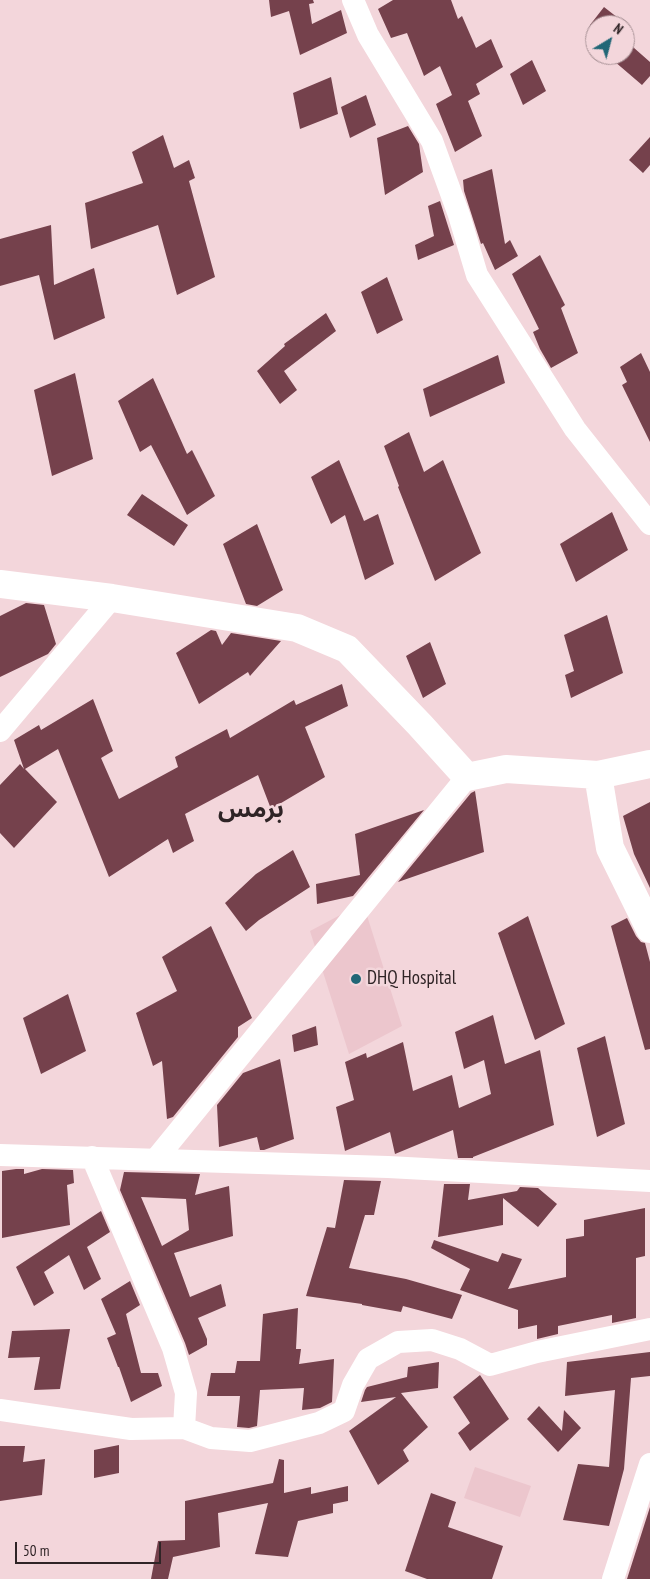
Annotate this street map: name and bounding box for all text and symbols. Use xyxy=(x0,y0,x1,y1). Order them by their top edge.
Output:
north arrow xyxy=(585,15,635,65)
text: N xyxy=(610,19,627,38)
district label: برمس xyxy=(218,796,284,824)
place label: DHQ Hospital xyxy=(367,968,456,990)
marker: DHQ Hospital xyxy=(349,972,363,986)
scale bar xyxy=(18,1532,164,1564)
text: 50 m xyxy=(23,1541,49,1560)

